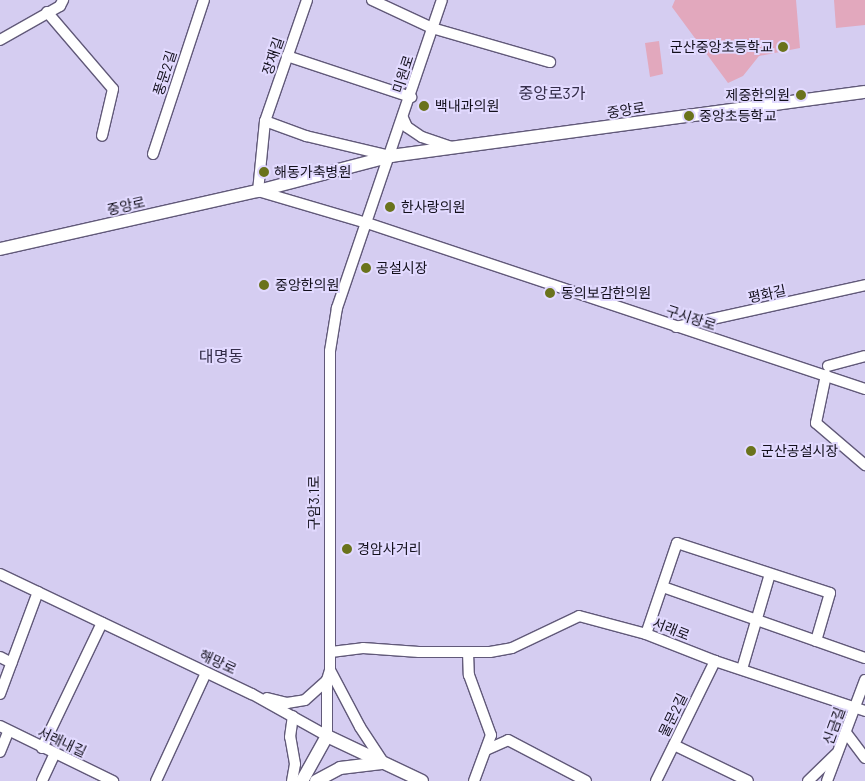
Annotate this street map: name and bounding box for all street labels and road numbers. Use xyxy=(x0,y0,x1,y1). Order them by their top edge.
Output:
street label: 장재길 xyxy=(259,35,287,77)
street label: 풍문2길 xyxy=(150,48,180,98)
street label: 미원로 xyxy=(389,53,417,95)
street label: 중앙로 xyxy=(606,99,646,121)
street label: 중앙로 xyxy=(105,193,147,219)
street label: 평화길 xyxy=(746,282,788,306)
street label: 구시장로 xyxy=(664,302,718,334)
street label: 구암3.1로 xyxy=(306,476,322,530)
street label: 서래로 xyxy=(650,614,692,644)
street label: 해망로 xyxy=(197,646,239,678)
street label: 물문2길 xyxy=(655,691,691,739)
street label: 신금길 xyxy=(819,705,849,747)
street label: 서래내길 xyxy=(35,724,89,760)

